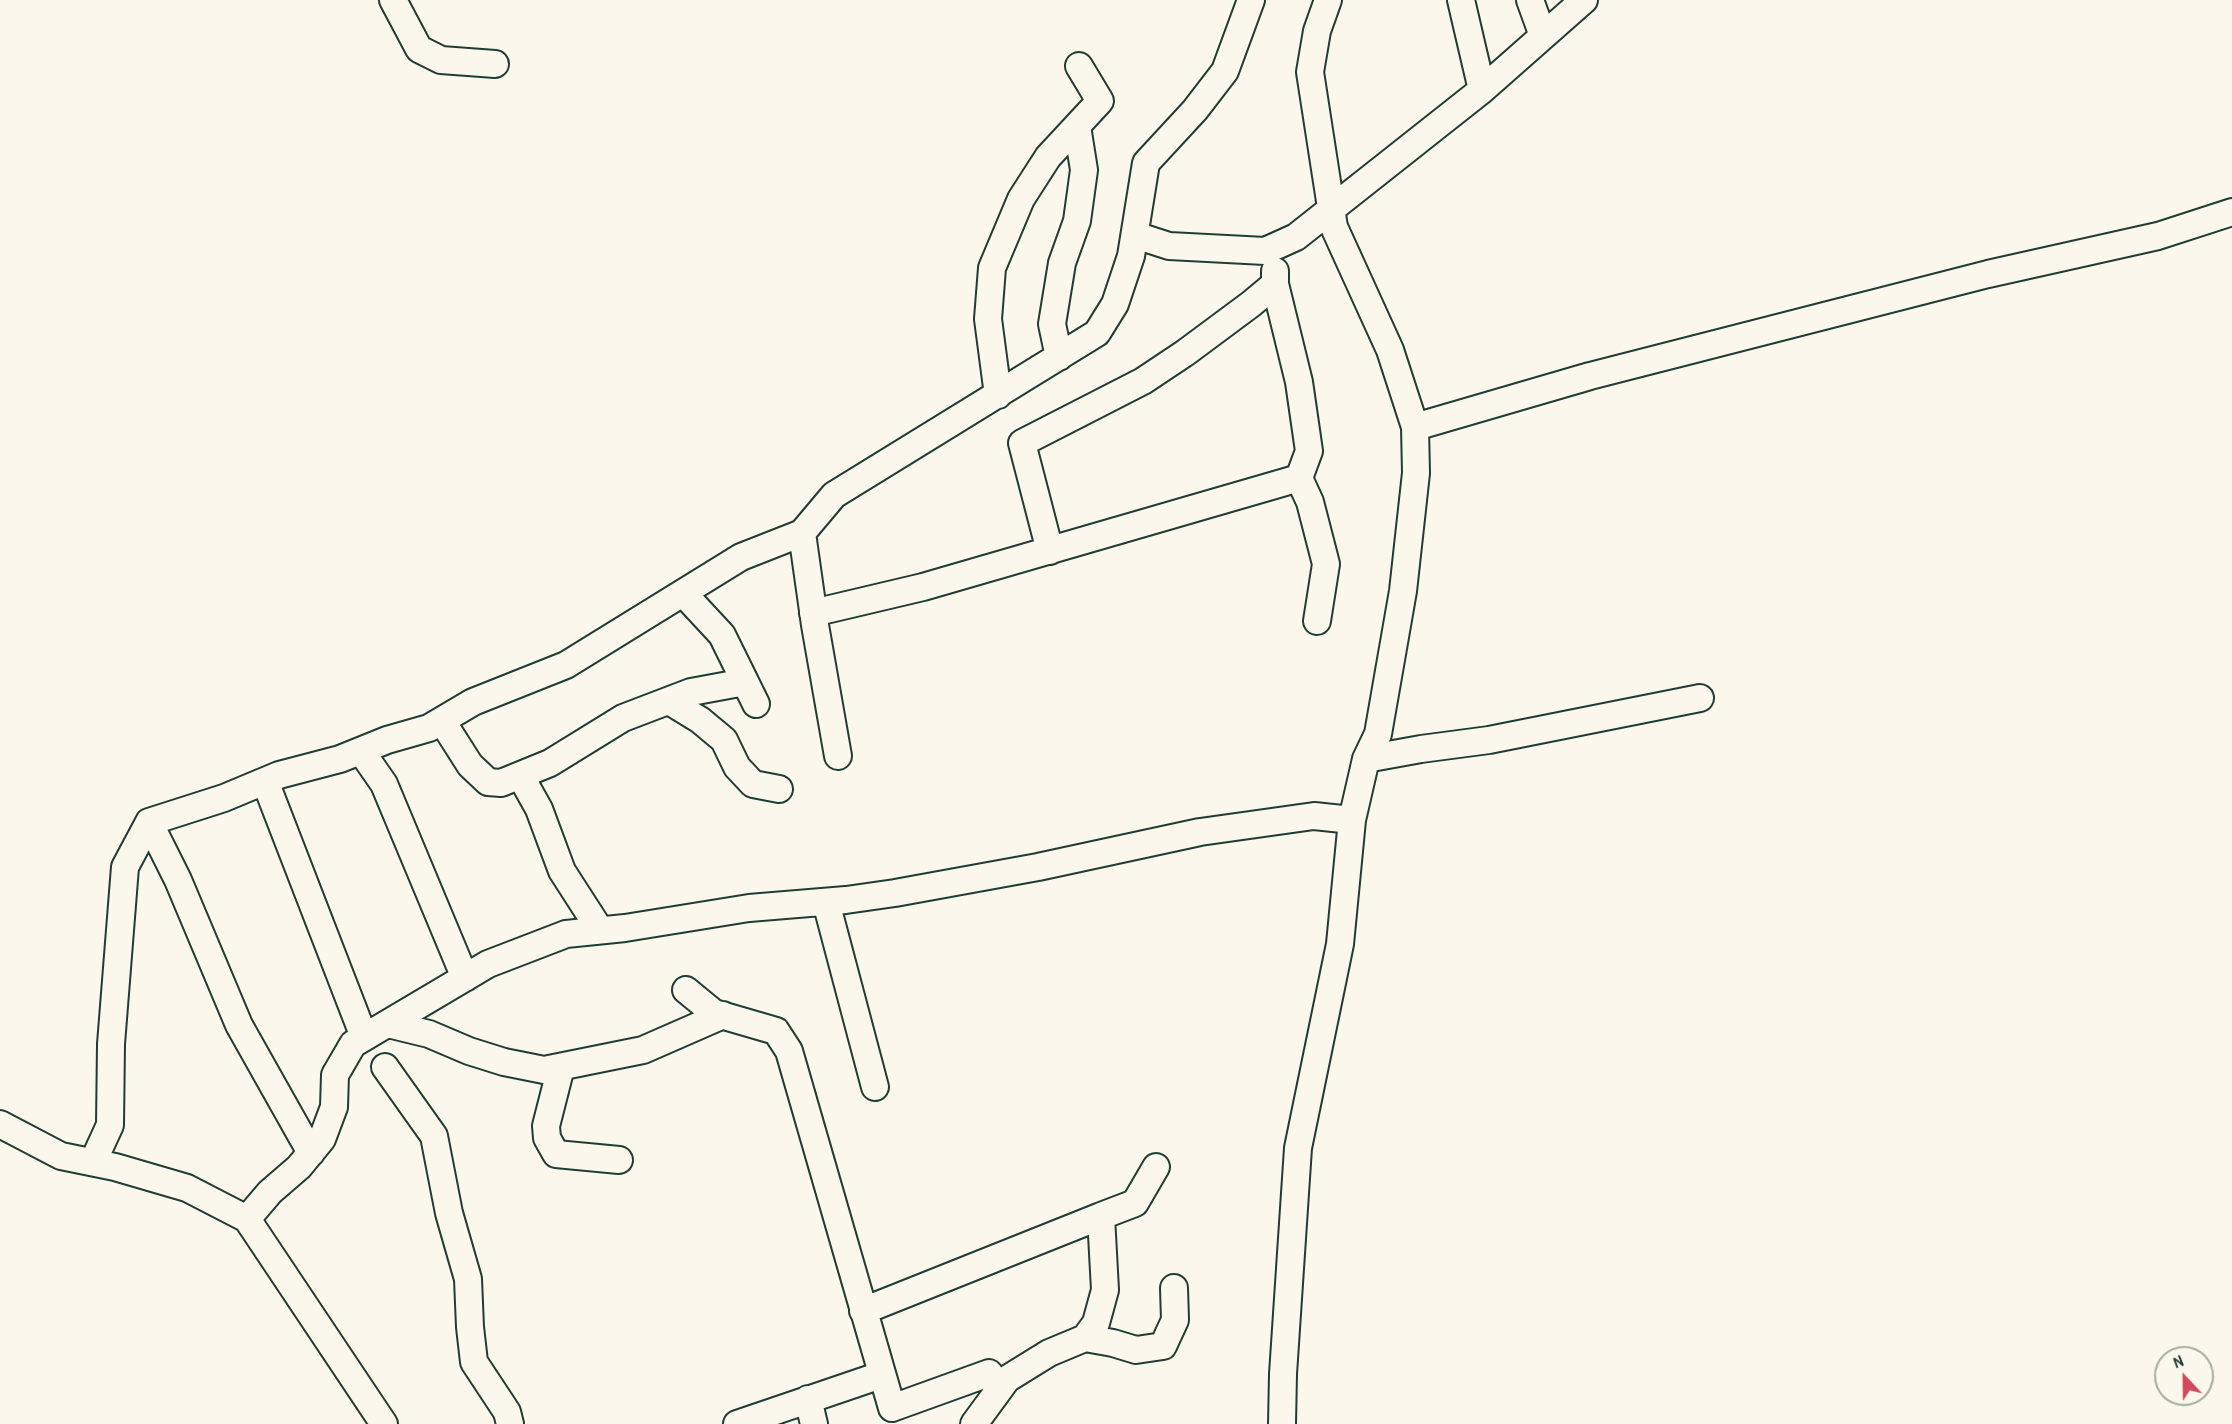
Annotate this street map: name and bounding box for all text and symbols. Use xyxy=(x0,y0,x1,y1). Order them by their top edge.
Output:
north arrow xyxy=(2154,1346,2214,1406)
text: N xyxy=(2170,1349,2186,1373)

